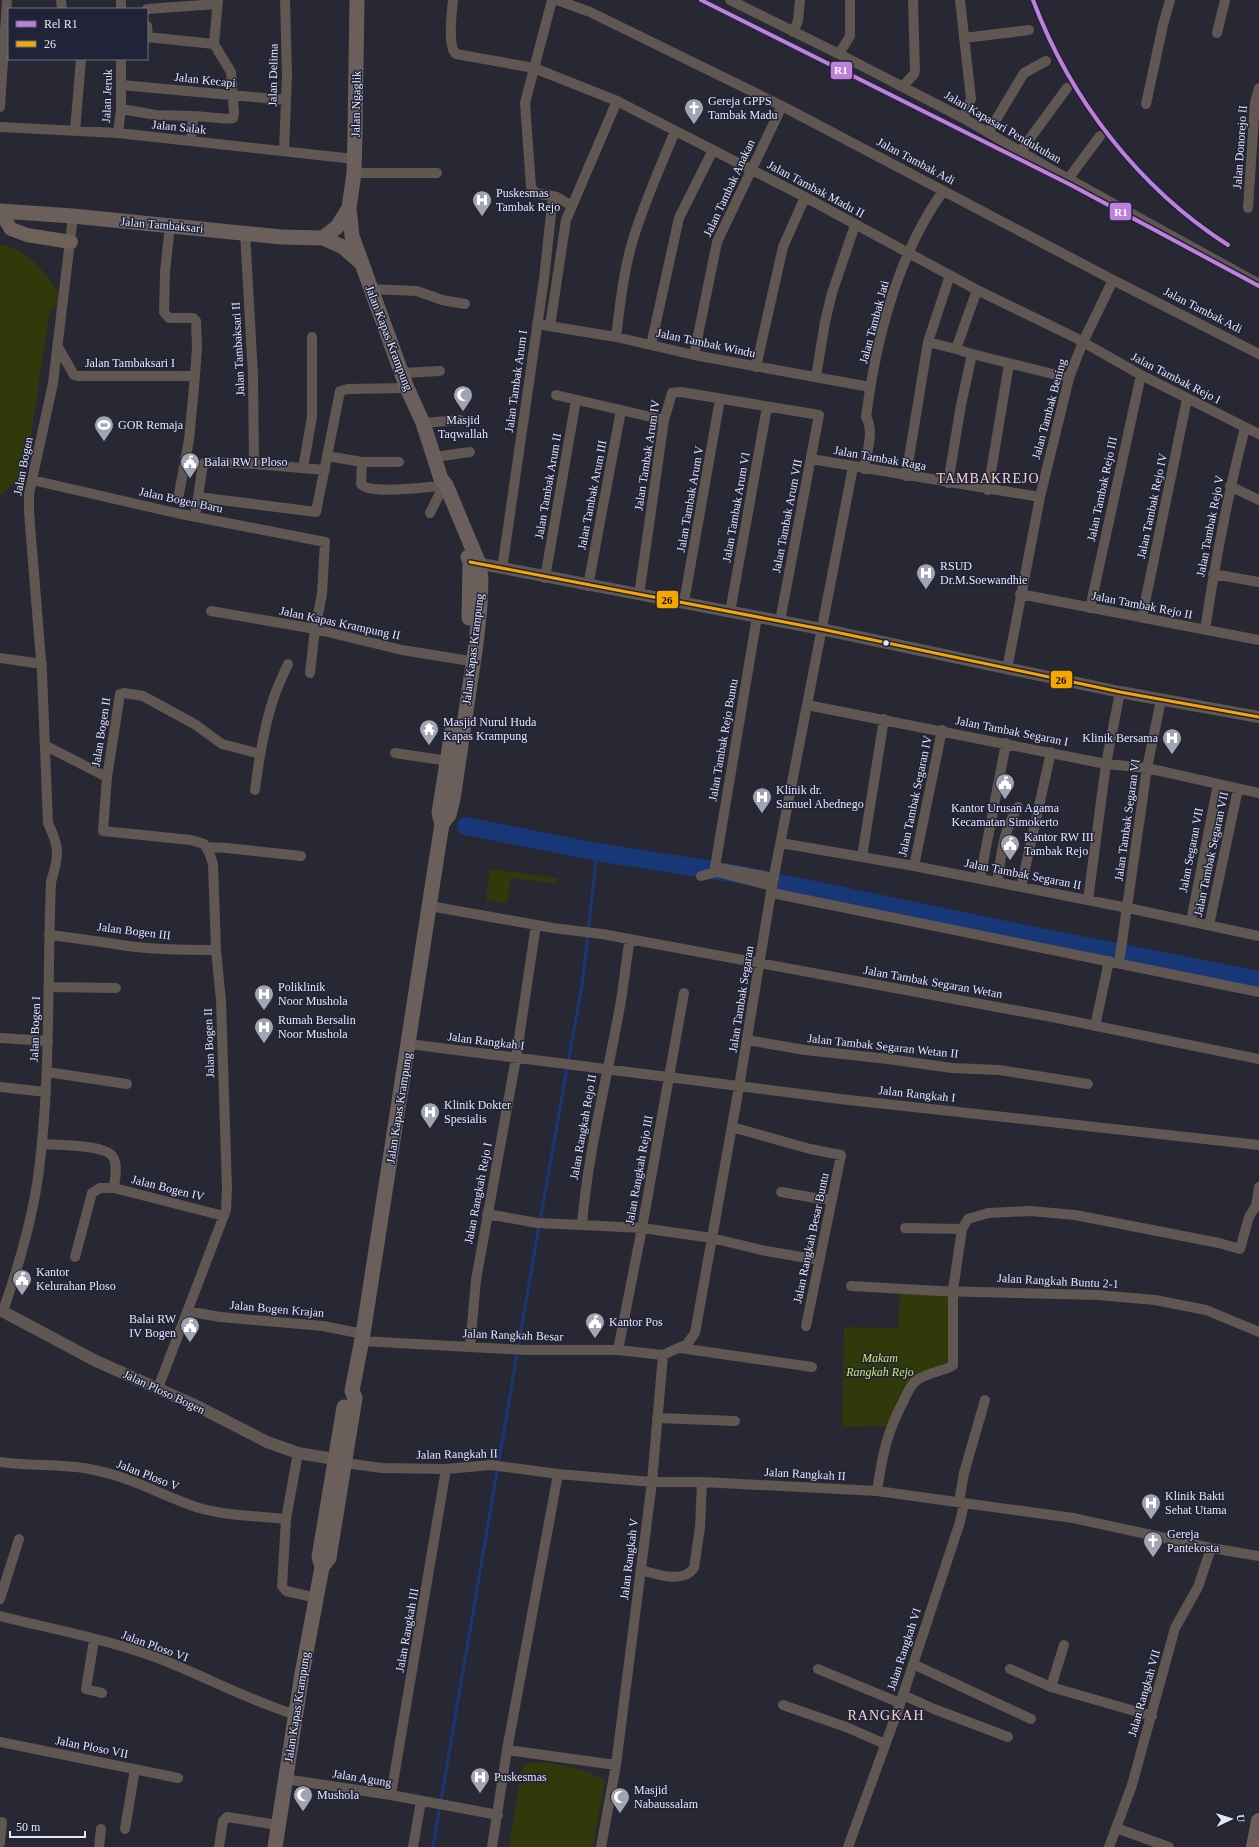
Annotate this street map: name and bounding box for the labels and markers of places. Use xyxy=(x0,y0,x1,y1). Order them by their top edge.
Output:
place label: Gereja GPPS Tambak Madu xyxy=(708,94,777,122)
church icon: Gereja GPPS Tambak Madu xyxy=(683,97,705,125)
place label: Puskesmas Tambak Rejo xyxy=(496,186,560,214)
hospital icon: Puskesmas Tambak Rejo xyxy=(471,189,493,217)
mosque icon: Masjid Taqwallah xyxy=(452,384,474,412)
place label: Masjid Taqwallah xyxy=(438,413,488,441)
sports icon: GOR Remaja xyxy=(93,414,115,442)
place label: GOR Remaja xyxy=(118,418,184,432)
public building icon: Balai RW I Ploso xyxy=(179,451,201,479)
place label: Balai RW I Ploso xyxy=(204,455,287,469)
place label: RSUD Dr.M.Soewandhie xyxy=(940,559,1027,587)
hospital icon: RSUD Dr.M.Soewandhie xyxy=(915,562,937,590)
unlabelled marker xyxy=(881,638,891,648)
place label: Masjid Nurul Huda Kapas Krampung xyxy=(443,715,537,743)
temple icon: Masjid Nurul Huda Kapas Krampung xyxy=(418,718,440,746)
hospital icon: Klinik Bersama xyxy=(1161,727,1183,755)
place label: Klinik Bersama xyxy=(1082,731,1159,745)
public building icon: Kantor Urusan Agama Kecamatan Simokerto xyxy=(994,772,1016,800)
place label: Klinik dr. Samuel Abednego xyxy=(776,783,864,811)
hospital icon: Klinik dr. Samuel Abednego xyxy=(751,786,773,814)
place label: Kantor Urusan Agama Kecamatan Simokerto xyxy=(951,801,1060,829)
place label: Kantor RW III Tambak Rejo xyxy=(1024,830,1094,858)
public building icon: Kantor RW III Tambak Rejo xyxy=(999,833,1021,861)
place label: Poliklinik Noor Mushola xyxy=(278,980,348,1008)
hospital icon: Poliklinik Noor Mushola xyxy=(253,983,275,1011)
place label: Rumah Bersalin Noor Mushola xyxy=(278,1013,356,1041)
hospital icon: Rumah Bersalin Noor Mushola xyxy=(253,1016,275,1044)
place label: Klinik Dokter Spesialis xyxy=(444,1098,511,1126)
hospital icon: Klinik Dokter Spesialis xyxy=(419,1101,441,1129)
place label: Kantor Kelurahan Ploso xyxy=(36,1265,116,1293)
public building icon: Kantor Kelurahan Ploso xyxy=(11,1268,33,1296)
public building icon: Kantor Pos xyxy=(584,1311,606,1339)
place label: Balai RW IV Bogen xyxy=(129,1312,177,1340)
public building icon: Balai RW IV Bogen xyxy=(179,1315,201,1343)
place label: Kantor Pos xyxy=(609,1315,663,1329)
place label: Klinik Bakti Sehat Utama xyxy=(1165,1489,1227,1517)
hospital icon: Klinik Bakti Sehat Utama xyxy=(1140,1492,1162,1520)
place label: Gereja Pantekosta xyxy=(1167,1527,1220,1555)
church icon: Gereja Pantekosta xyxy=(1142,1530,1164,1558)
hospital icon: Puskesmas xyxy=(469,1766,491,1794)
place label: Puskesmas xyxy=(494,1770,547,1784)
place label: Masjid Nabaussalam xyxy=(634,1783,699,1811)
mosque icon: Mushola xyxy=(292,1784,314,1812)
mosque icon: Masjid Nabaussalam xyxy=(609,1786,631,1814)
place label: Mushola xyxy=(317,1788,360,1802)

